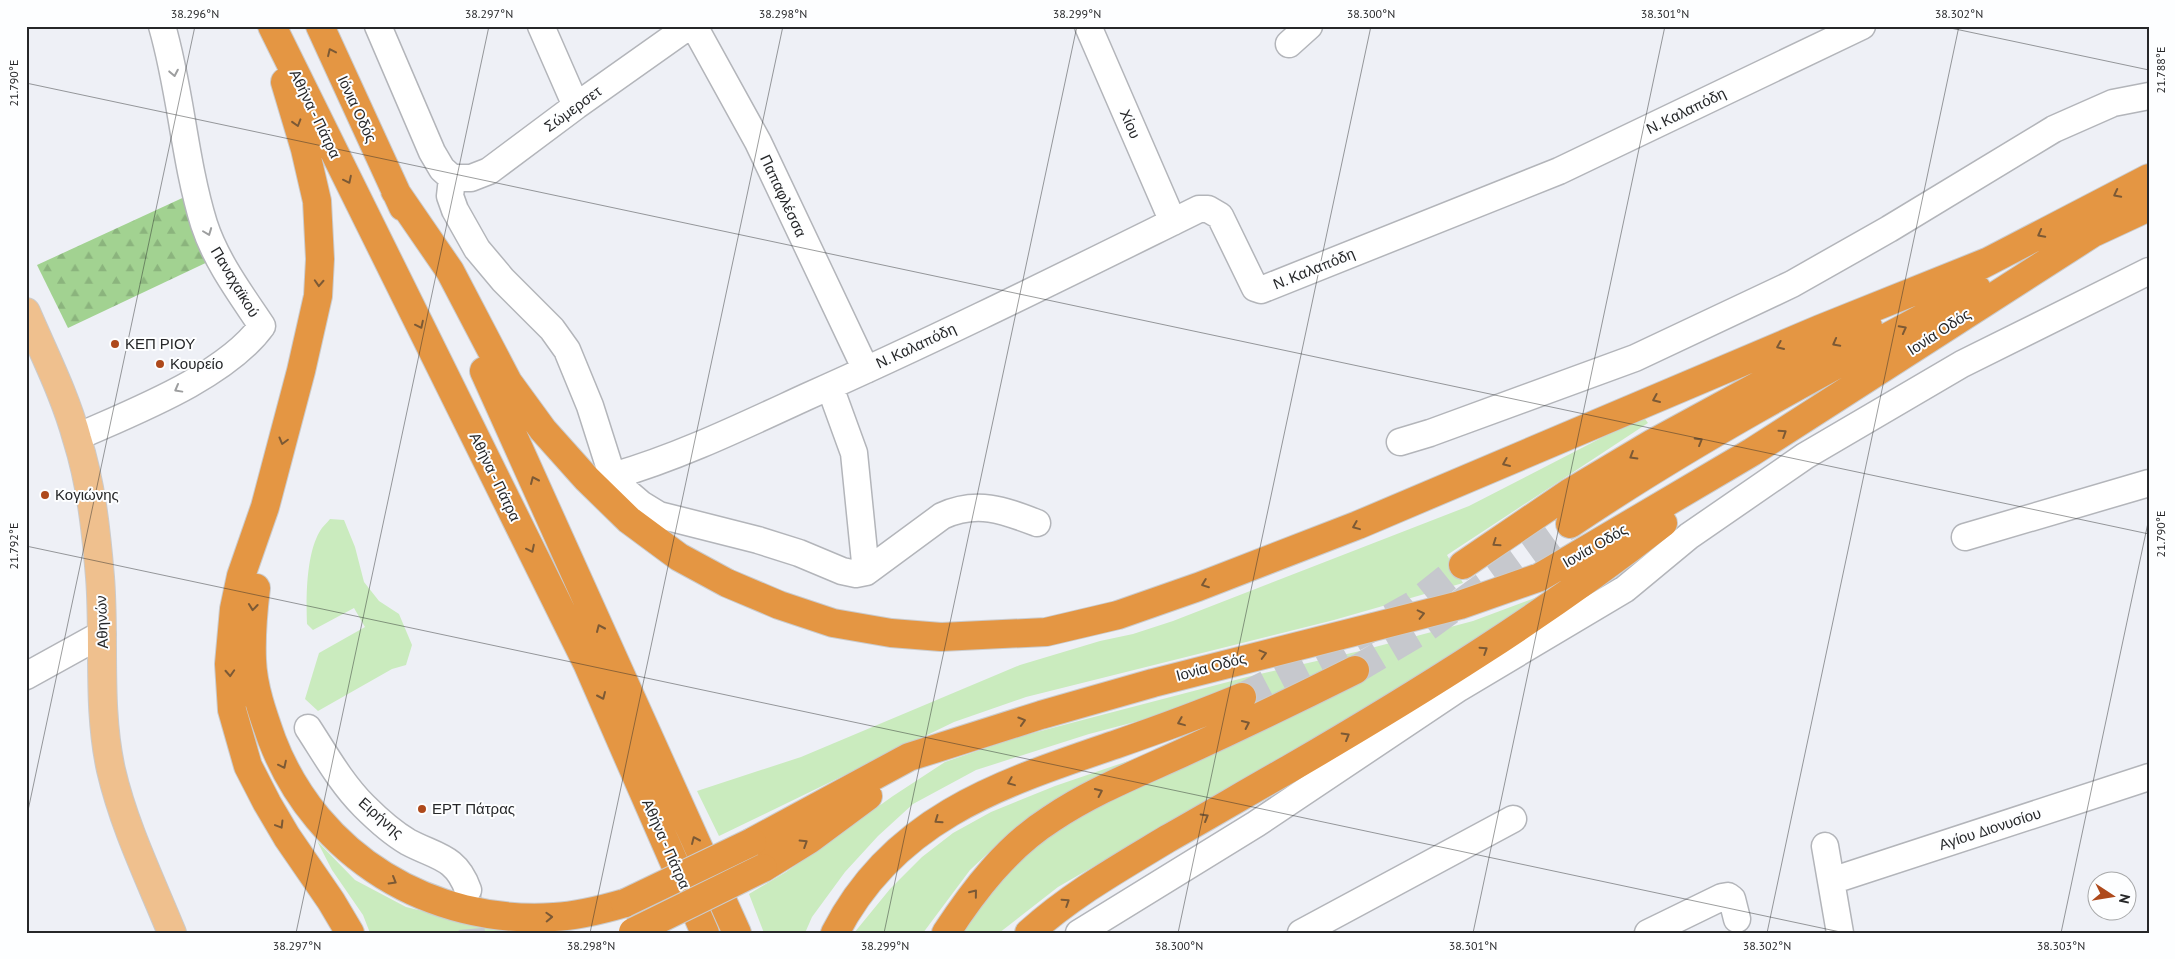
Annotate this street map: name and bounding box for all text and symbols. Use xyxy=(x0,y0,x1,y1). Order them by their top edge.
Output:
text: 38.296°N xyxy=(171,6,219,21)
text: 38.297°N xyxy=(465,6,513,21)
text: 38.298°N xyxy=(759,6,807,21)
text: 38.299°N xyxy=(1053,6,1101,21)
text: 38.300°N xyxy=(1347,6,1395,21)
text: 38.301°N xyxy=(1641,6,1689,21)
text: 38.302°N xyxy=(1935,6,1983,21)
text: 21.788°E xyxy=(2153,47,2168,93)
one-way arrow xyxy=(328,48,338,57)
text: 21.790°E xyxy=(6,60,21,106)
street label: Αθήνα - Πάτρα xyxy=(286,66,345,162)
one-way arrow xyxy=(168,69,179,78)
street label: Ιόνια Οδός xyxy=(334,72,381,145)
street label: Σώμερσετ xyxy=(540,81,605,136)
street label: Ν. Καλαπόδη xyxy=(1643,83,1729,138)
street label: Χίου xyxy=(1116,106,1145,141)
one-way arrow xyxy=(292,118,302,127)
street label: Παπαφλέσσα xyxy=(756,151,811,240)
one-way arrow xyxy=(342,175,352,184)
one-way arrow xyxy=(2113,188,2122,198)
one-way arrow xyxy=(202,227,212,236)
one-way arrow xyxy=(2038,227,2047,237)
street label: Παναχαϊκού xyxy=(207,243,264,321)
street label: Ν. Καλαπόδη xyxy=(1270,244,1357,294)
one-way arrow xyxy=(313,279,324,287)
street label: Ιονία Οδός xyxy=(1904,304,1974,359)
street label: Ν. Καλαπόδη xyxy=(873,319,959,372)
one-way arrow xyxy=(414,320,424,329)
one-way arrow xyxy=(1897,325,1906,335)
place label: ΚΕΠ ΡΙΟΥ xyxy=(125,334,195,353)
one-way arrow xyxy=(1832,337,1841,347)
marker: ΚΕΠ ΡΙΟΥ xyxy=(109,338,121,350)
one-way arrow xyxy=(1776,340,1785,350)
place label: Κουρείο xyxy=(170,354,223,373)
marker: Κουρείο xyxy=(154,358,166,370)
one-way arrow xyxy=(174,383,183,393)
one-way arrow xyxy=(1652,393,1661,404)
street label: Αθήνα - Πάτρα xyxy=(466,429,525,525)
one-way arrow xyxy=(1777,429,1786,439)
one-way arrow xyxy=(278,437,288,445)
one-way arrow xyxy=(1694,438,1703,448)
one-way arrow xyxy=(1629,449,1638,459)
one-way arrow xyxy=(1502,457,1511,467)
one-way arrow xyxy=(529,476,540,485)
place label: Κογιώνης xyxy=(55,485,119,504)
marker: Κογιώνης xyxy=(39,489,51,501)
text: 21.790°E xyxy=(2153,511,2168,557)
one-way arrow xyxy=(1352,519,1361,530)
street label: Ιονία Οδός xyxy=(1559,519,1631,572)
text: 21.792°E xyxy=(6,523,21,569)
one-way arrow xyxy=(1492,537,1502,546)
one-way arrow xyxy=(525,544,535,553)
one-way arrow xyxy=(1201,578,1210,588)
street label: Αθηνών xyxy=(91,595,112,649)
one-way arrow xyxy=(248,604,259,612)
one-way arrow xyxy=(1416,609,1425,620)
one-way arrow xyxy=(596,624,607,633)
one-way arrow xyxy=(1478,646,1487,656)
street label: Ιονία Οδός xyxy=(1174,648,1248,685)
one-way arrow xyxy=(1259,649,1268,660)
one-way arrow xyxy=(224,669,235,677)
one-way arrow xyxy=(595,691,606,700)
one-way arrow xyxy=(1177,715,1186,726)
one-way arrow xyxy=(1018,716,1026,726)
one-way arrow xyxy=(1241,720,1250,730)
one-way arrow xyxy=(1340,732,1349,742)
one-way arrow xyxy=(277,760,287,769)
one-way arrow xyxy=(1007,776,1016,786)
one-way arrow xyxy=(1094,787,1103,798)
street label: Ειρήνης xyxy=(355,793,408,842)
street label: Αθήνα - Πάτρα xyxy=(638,796,695,892)
place label: ΕΡΤ Πάτρας xyxy=(432,799,515,818)
marker: ΕΡΤ Πάτρας xyxy=(416,803,428,815)
street label: Αγίου Διονυσίου xyxy=(1936,803,2043,854)
one-way arrow xyxy=(934,814,944,823)
one-way arrow xyxy=(1200,814,1209,824)
one-way arrow xyxy=(273,820,283,829)
one-way arrow xyxy=(691,836,702,845)
one-way arrow xyxy=(798,839,807,849)
north arrow xyxy=(2088,872,2138,922)
one-way arrow xyxy=(387,874,396,884)
one-way arrow xyxy=(968,890,976,899)
text: N xyxy=(2115,892,2134,905)
one-way arrow xyxy=(1061,898,1070,908)
one-way arrow xyxy=(545,912,553,923)
text: 38.297°N xyxy=(273,938,321,953)
text: 38.298°N xyxy=(567,938,615,953)
text: 38.299°N xyxy=(861,938,909,953)
text: 38.300°N xyxy=(1155,938,1203,953)
text: 38.301°N xyxy=(1449,938,1497,953)
text: 38.302°N xyxy=(1743,938,1791,953)
text: 38.303°N xyxy=(2037,938,2085,953)

